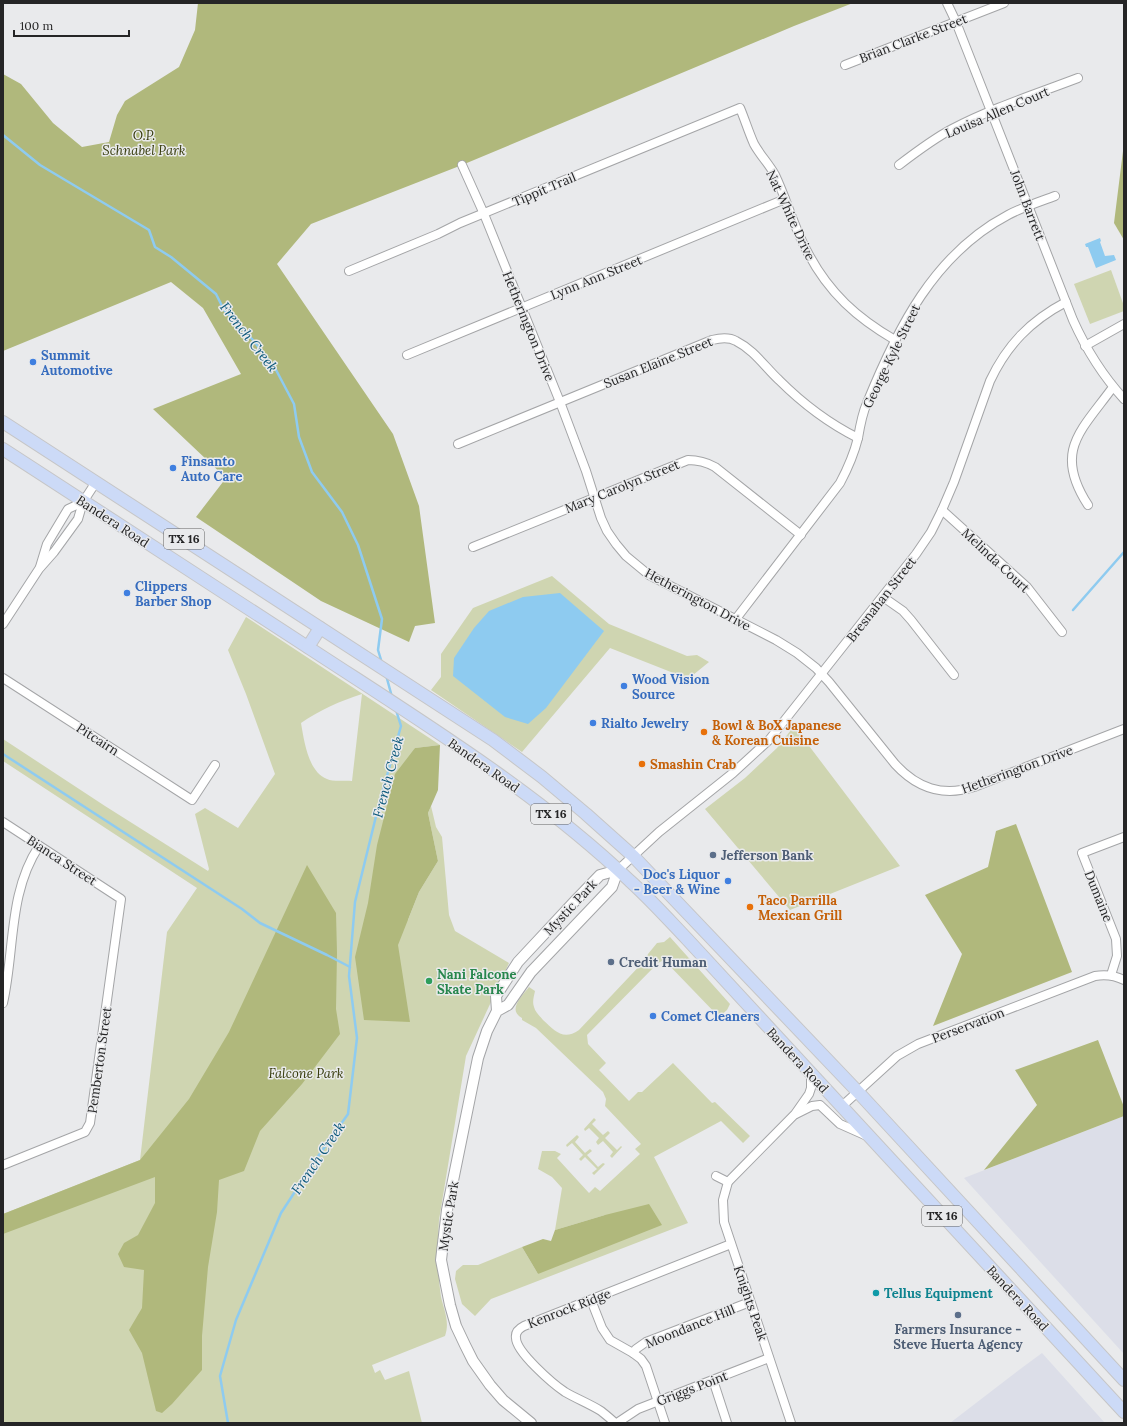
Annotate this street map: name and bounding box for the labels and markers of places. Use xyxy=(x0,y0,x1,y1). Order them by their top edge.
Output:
place label: Summit Automotive xyxy=(41,347,113,379)
marker: Summit Automotive xyxy=(28,357,38,367)
place label: Finsanto Auto Care xyxy=(181,453,242,485)
marker: Finsanto Auto Care xyxy=(168,463,178,473)
place label: Clippers Barber Shop xyxy=(135,578,212,610)
marker: Clippers Barber Shop xyxy=(122,588,132,598)
place label: Wood Vision Source xyxy=(632,671,710,703)
marker: Wood Vision Source xyxy=(619,681,629,691)
place label: Rialto Jewelry xyxy=(601,715,689,732)
place label: Bowl & BoX Japanese & Korean Cuisine xyxy=(712,717,841,749)
marker: Rialto Jewelry xyxy=(588,718,598,728)
marker: Bowl & BoX Japanese & Korean Cuisine xyxy=(699,727,709,737)
place label: Smashin Crab xyxy=(650,756,737,773)
marker: Smashin Crab xyxy=(637,759,647,769)
place label: Jefferson Bank xyxy=(721,847,813,864)
marker: Jefferson Bank xyxy=(708,850,718,860)
place label: Doc's Liquor - Beer & Wine xyxy=(634,866,721,898)
marker: Doc's Liquor - Beer & Wine xyxy=(723,876,733,886)
place label: Taco Parrilla Mexican Grill xyxy=(758,892,842,924)
marker: Taco Parrilla Mexican Grill xyxy=(745,902,755,912)
place label: Credit Human xyxy=(619,954,708,971)
marker: Credit Human xyxy=(606,957,616,967)
place label: Nani Falcone Skate Park xyxy=(437,966,517,998)
marker: Nani Falcone Skate Park xyxy=(424,976,434,986)
place label: Comet Cleaners xyxy=(661,1008,760,1025)
marker: Comet Cleaners xyxy=(648,1011,658,1021)
place label: Tellus Equipment xyxy=(884,1285,993,1302)
marker: Tellus Equipment xyxy=(871,1288,881,1298)
marker: Farmers Insurance - Steve Huerta Agency xyxy=(953,1310,963,1320)
place label: Farmers Insurance - Steve Huerta Agency xyxy=(893,1321,1023,1353)

